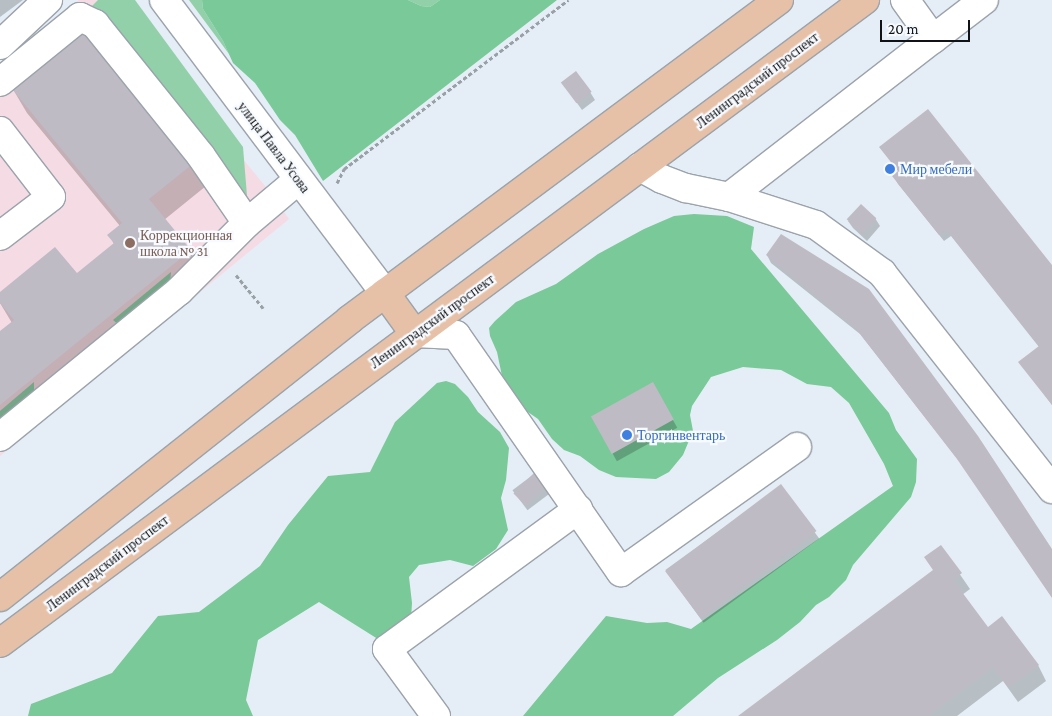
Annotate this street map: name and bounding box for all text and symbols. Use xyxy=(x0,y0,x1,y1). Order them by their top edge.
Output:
scale bar xyxy=(882,10,972,42)
text: 20 m xyxy=(888,21,919,37)
street label: Ленинградский проспект xyxy=(692,28,822,132)
street label: улица Павла Усова xyxy=(234,98,314,196)
place label: Мир мебели xyxy=(900,161,972,177)
marker: Мир мебели xyxy=(884,163,896,175)
place label: Коррекционная школа № 31 xyxy=(140,227,232,260)
marker: Коррекционная школа № 31 xyxy=(124,237,136,249)
street label: Ленинградский проспект xyxy=(367,270,497,372)
place label: Торгинвентарь xyxy=(637,427,725,443)
marker: Торгинвентарь xyxy=(621,429,633,441)
street label: Ленинградский проспект xyxy=(42,511,172,615)

